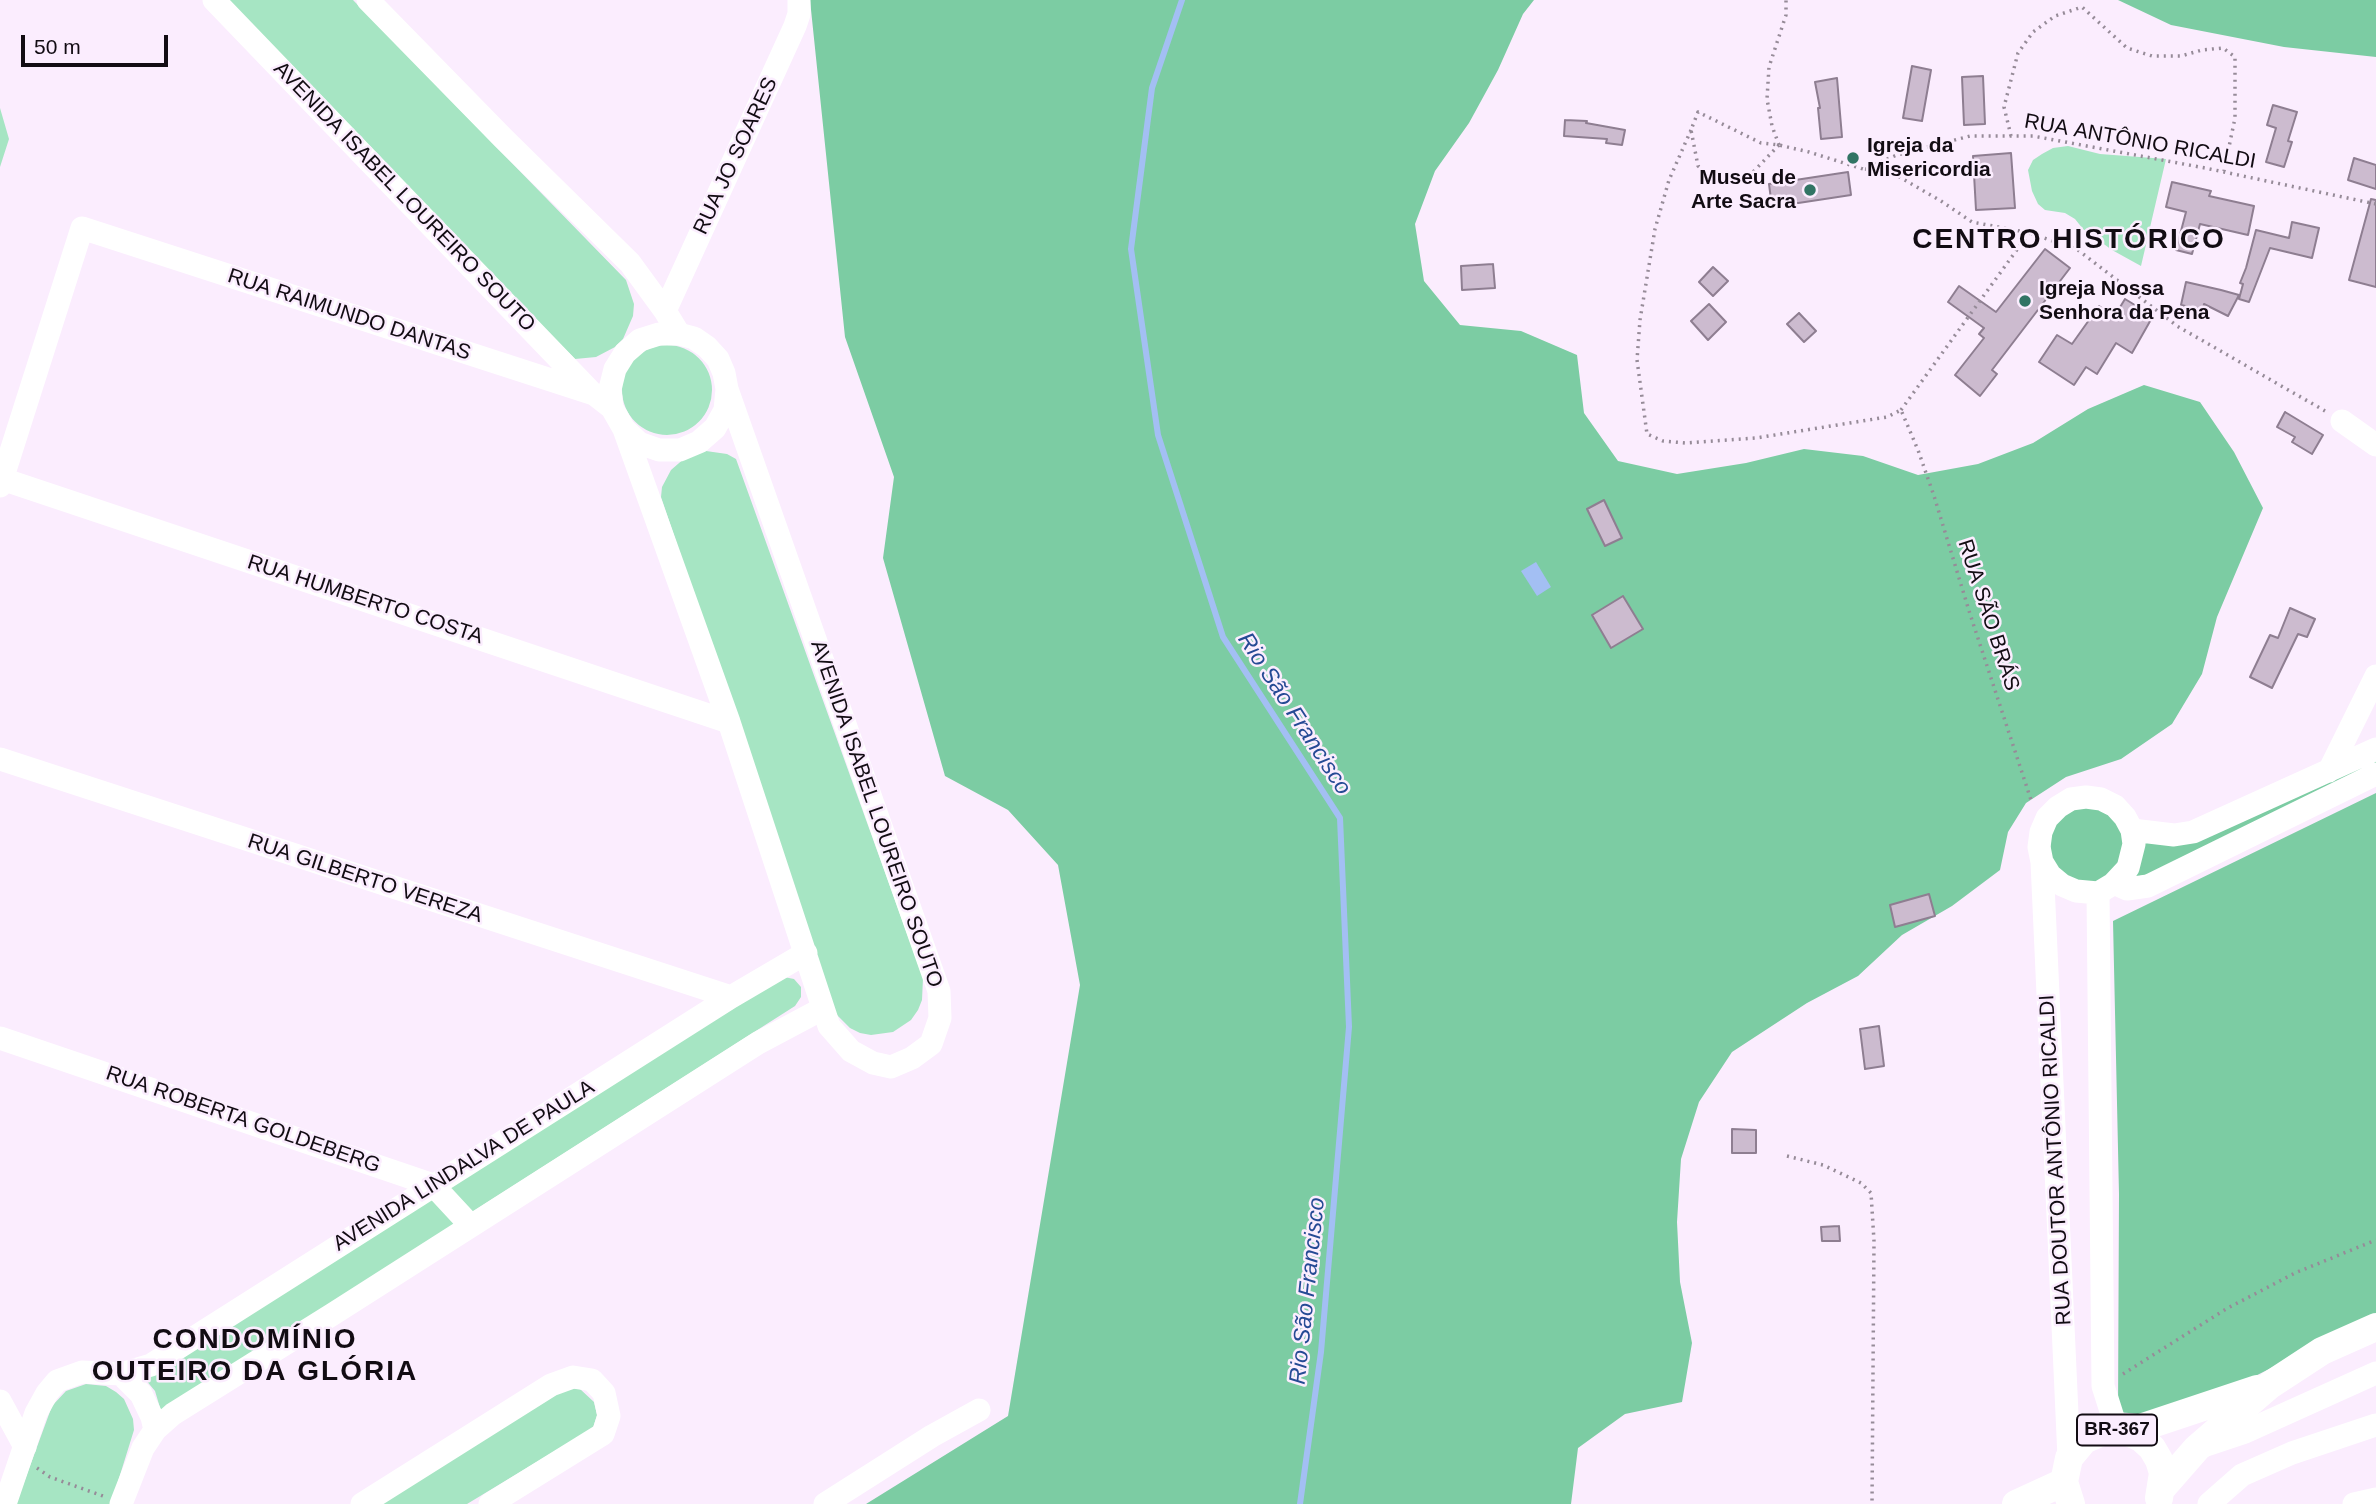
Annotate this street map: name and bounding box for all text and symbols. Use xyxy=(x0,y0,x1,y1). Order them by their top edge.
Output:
scale bar xyxy=(24,21,172,65)
text: 50 m xyxy=(34,35,81,58)
street label: AVENIDA ISABEL LOUREIRO SOUTO xyxy=(268,57,540,337)
street label: RUA JO SOARES xyxy=(689,73,783,239)
street label: RUA ANTÔNIO RICALDI xyxy=(2022,109,2258,175)
place label: Igreja da Misericordia xyxy=(1867,133,1991,183)
marker: Igreja da Misericordia xyxy=(1845,150,1861,166)
place label: Museu de Arte Sacra xyxy=(1691,165,1796,215)
marker: Museu de Arte Sacra xyxy=(1802,182,1818,198)
district label: CENTRO HISTÓRICO xyxy=(1914,223,2224,257)
street label: RUA RAIMUNDO DANTAS xyxy=(224,264,474,366)
place label: Igreja Nossa Senhora da Pena xyxy=(2039,276,2209,326)
marker: Igreja Nossa Senhora da Pena xyxy=(2017,293,2033,309)
street label: RUA SÃO BRÁS xyxy=(1952,536,2024,694)
street label: RUA HUMBERTO COSTA xyxy=(244,550,486,650)
water label: Rio São Francisco xyxy=(1231,628,1357,800)
street label: AVENIDA ISABEL LOUREIRO SOUTO xyxy=(805,637,947,991)
street label: RUA GILBERTO VEREZA xyxy=(244,829,486,929)
street label: RUA DOUTOR ANTÔNIO RICALDI xyxy=(2035,994,2077,1326)
street label: RUA ROBERTA GOLDEBERG xyxy=(102,1061,384,1179)
street label: AVENIDA LINDALVA DE PAULA xyxy=(329,1075,599,1257)
water label: Rio São Francisco xyxy=(1284,1196,1332,1386)
district label: CONDOMÍNIO OUTEIRO DA GLÓRIA xyxy=(94,1323,416,1389)
road number: BR-367 xyxy=(2077,1414,2157,1446)

